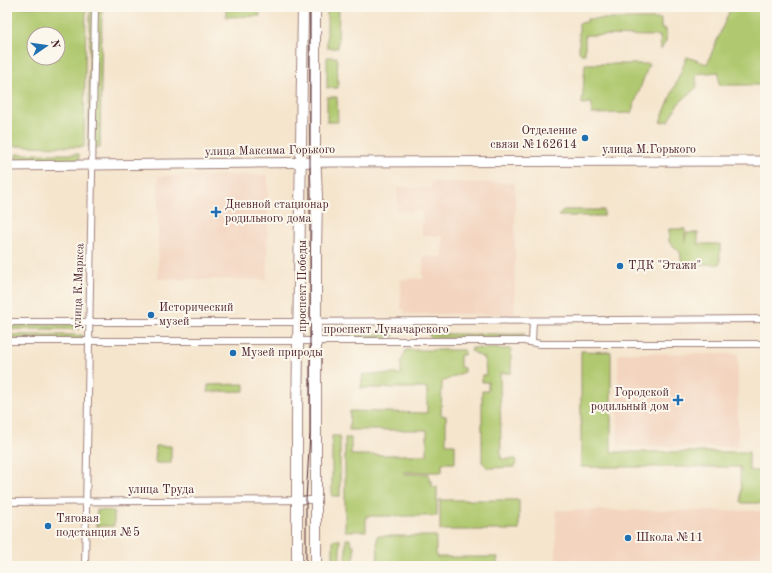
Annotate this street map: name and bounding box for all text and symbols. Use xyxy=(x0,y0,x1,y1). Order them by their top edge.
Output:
north arrow xyxy=(26,26,66,66)
text: N xyxy=(48,39,61,50)
place label: Отделение связи №162614 xyxy=(490,125,577,151)
marker: Отделение связи №162614 xyxy=(580,133,590,143)
street label: улица Максима Горького xyxy=(205,144,335,158)
street label: улица М.Горького xyxy=(602,144,696,156)
place label: Дневной стационар родильного дома xyxy=(225,199,329,225)
marker: Дневной стационар родильного дома xyxy=(210,206,222,218)
street label: проспект Победы xyxy=(297,240,309,332)
street label: улица К.Маркса xyxy=(72,243,86,329)
place label: ТДК "Этажи" xyxy=(628,260,701,272)
marker: ТДК "Этажи" xyxy=(615,261,625,271)
place label: Исторический музей xyxy=(159,302,233,328)
marker: Исторический музей xyxy=(146,310,156,320)
street label: проспект Луначарского xyxy=(323,324,449,336)
place label: Музей природы xyxy=(241,347,323,359)
marker: Музей природы xyxy=(228,348,238,358)
place label: Городской родильный дом xyxy=(591,387,669,413)
marker: Городской родильный дом xyxy=(672,394,684,406)
street label: улица Труда xyxy=(128,484,194,496)
place label: Тяговая подстанция №5 xyxy=(56,513,140,539)
marker: Тяговая подстанция №5 xyxy=(43,521,53,531)
place label: Школа №11 xyxy=(636,532,703,544)
marker: Школа №11 xyxy=(623,533,633,543)

